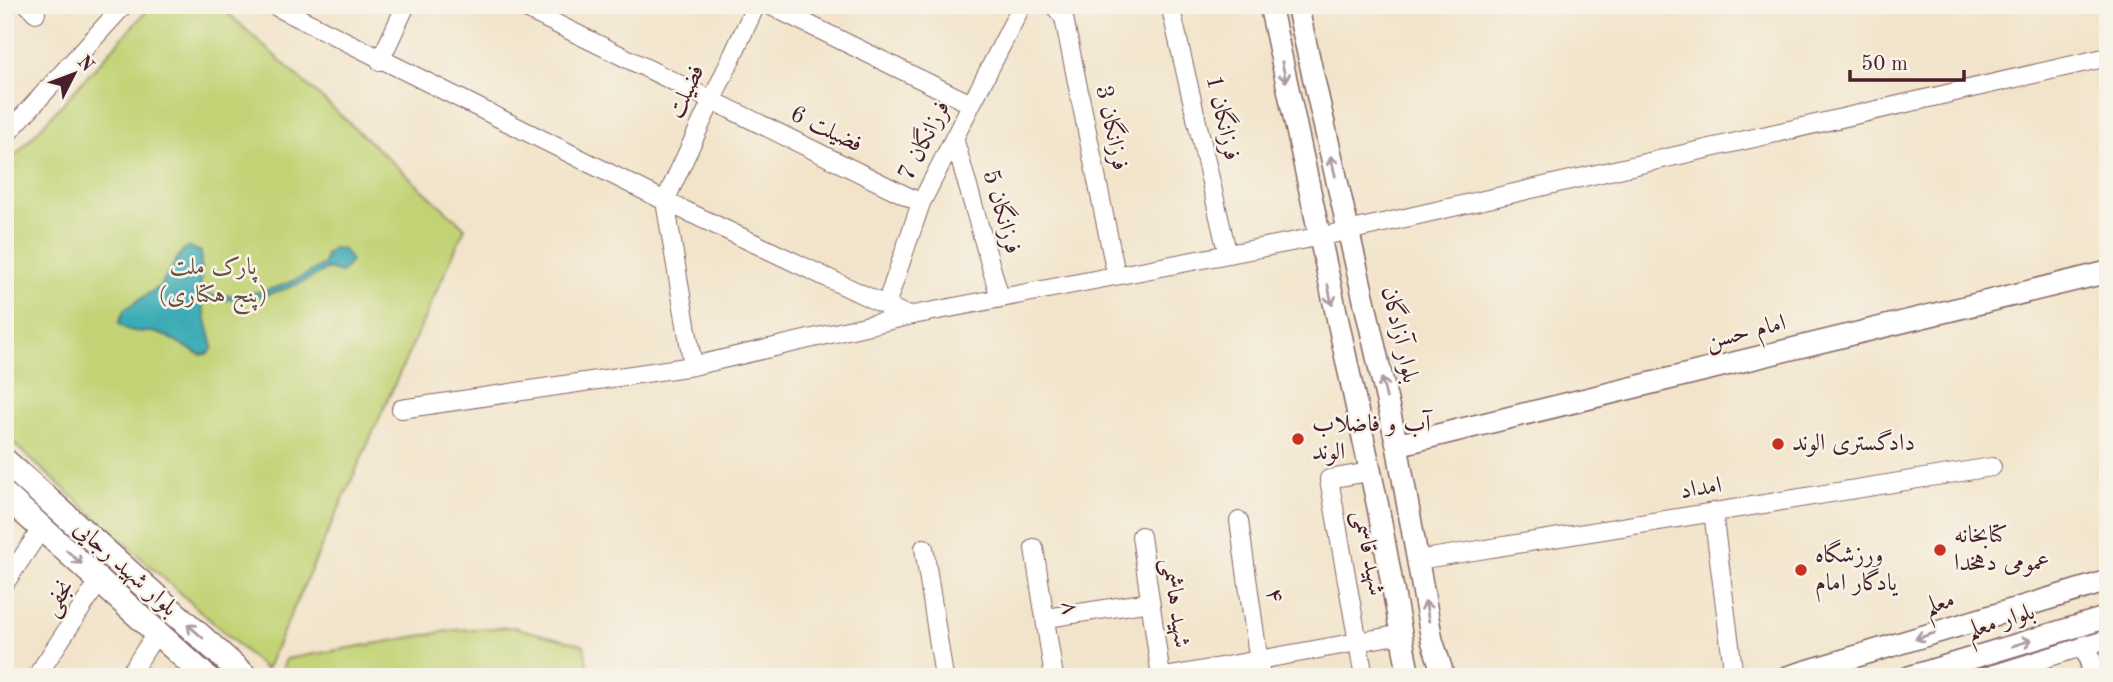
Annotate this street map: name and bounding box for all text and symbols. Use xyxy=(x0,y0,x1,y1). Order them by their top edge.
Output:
north arrow xyxy=(38,38,108,108)
scale bar xyxy=(1850,38,1964,82)
text: N xyxy=(73,53,97,76)
text: 50 m xyxy=(1861,54,1908,75)
one-way arrow xyxy=(1278,60,1292,83)
street label: فضیلت xyxy=(664,61,710,123)
street label: فرزانگان 1 xyxy=(1200,72,1248,163)
street label: فرزانگان 3 xyxy=(1089,82,1137,173)
street label: فرزانگان 7 xyxy=(890,95,956,185)
street label: فضیلت 6 xyxy=(786,102,866,158)
one-way arrow xyxy=(1326,155,1339,178)
street label: فرزانگان 5 xyxy=(977,166,1029,257)
park label: پارک ملت (پنج هکتاری) xyxy=(158,256,268,315)
one-way arrow xyxy=(1324,283,1338,306)
street label: بلوار آزادگان xyxy=(1375,283,1427,386)
street label: امام حسن xyxy=(1703,311,1790,361)
one-way arrow xyxy=(1376,377,1390,400)
place label: آب و فاضلاب الوند xyxy=(1312,409,1433,466)
place label: دادگستری الوند xyxy=(1792,429,1915,457)
marker: آب و فاضلاب الوند xyxy=(1290,431,1306,447)
marker: دادگستری الوند xyxy=(1770,436,1786,452)
street label: امداد xyxy=(1678,474,1724,504)
street label: شهید قاسمی xyxy=(1345,508,1388,598)
street label: بلوار شهید رجایی xyxy=(68,517,181,622)
place label: کتابخانه عمومی دهخدا xyxy=(1954,524,2049,577)
place label: ورزشگاه یادگار امام xyxy=(1815,539,1898,603)
marker: کتابخانه عمومی دهخدا xyxy=(1932,542,1948,558)
one-way arrow xyxy=(65,549,83,565)
street label: شهید هاشمی xyxy=(1154,557,1193,650)
marker: ورزشگاه یادگار امام xyxy=(1793,562,1809,578)
street label: نجفی xyxy=(39,576,82,622)
street label: ۴ xyxy=(1261,586,1287,604)
street label: معلم xyxy=(1922,587,1961,629)
street label: ۸ xyxy=(1056,599,1082,617)
street label: بلوار معلم xyxy=(1964,599,2041,653)
one-way arrow xyxy=(1420,600,1433,623)
one-way arrow xyxy=(186,623,204,639)
one-way arrow xyxy=(1914,630,1936,643)
one-way arrow xyxy=(2010,635,2032,648)

